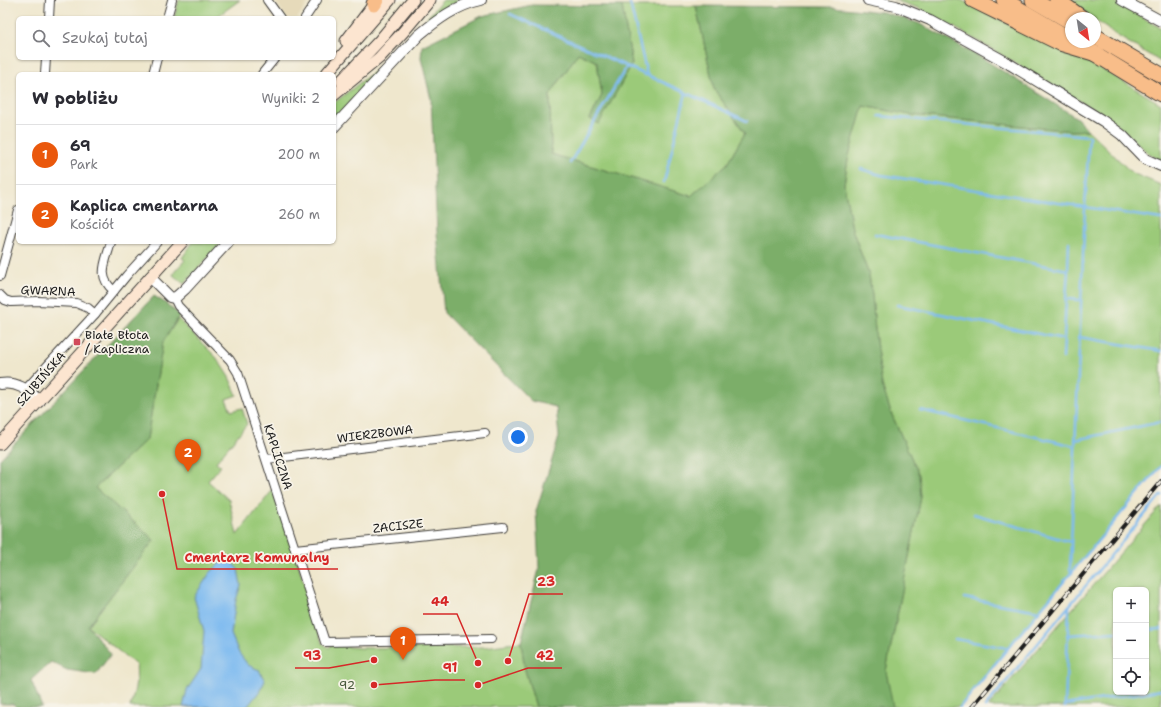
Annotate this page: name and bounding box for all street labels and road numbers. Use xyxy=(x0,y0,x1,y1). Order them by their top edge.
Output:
street label: GWARNA xyxy=(20,282,76,300)
street label: SZUBIŃSKA xyxy=(13,348,69,410)
street label: WIERZBOWA xyxy=(336,421,414,447)
street label: KAPLICZNA xyxy=(260,422,296,492)
street label: ZACISZE xyxy=(372,515,424,537)

